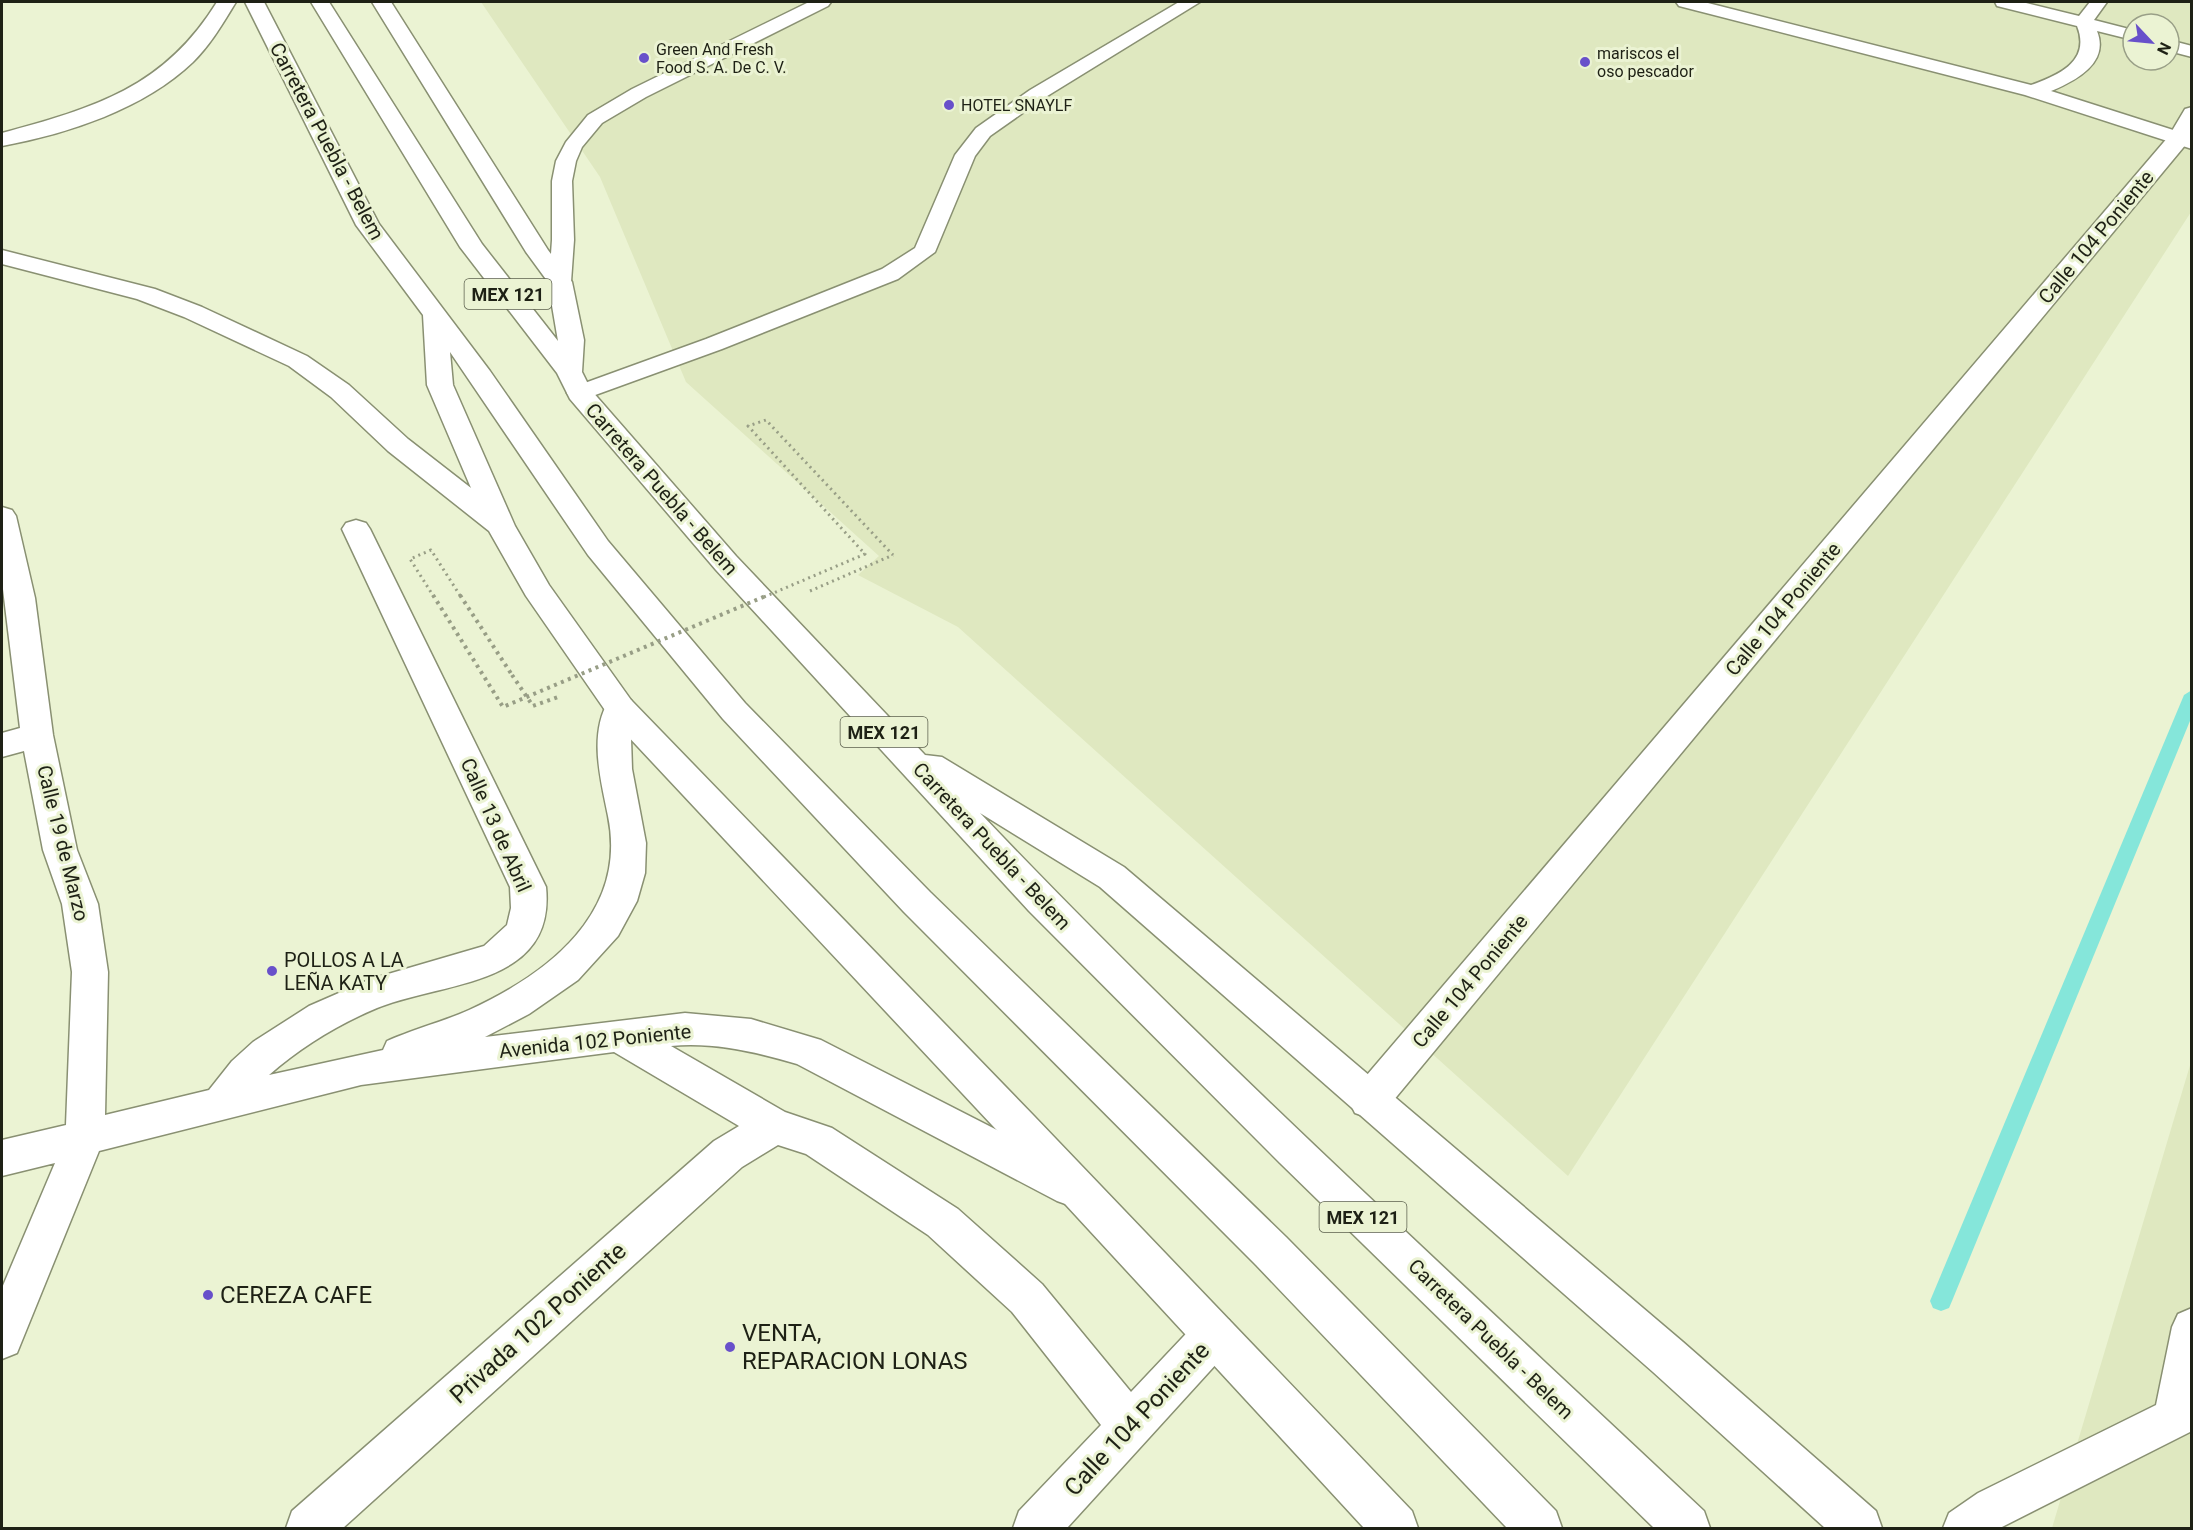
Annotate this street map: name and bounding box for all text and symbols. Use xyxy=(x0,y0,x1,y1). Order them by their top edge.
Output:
north arrow xyxy=(2121,12,2181,72)
street label: Carretera Puebla - Belem xyxy=(265,38,389,244)
text: N xyxy=(2153,39,2175,58)
place label: Green And Fresh Food S. A. De C. V. xyxy=(656,40,786,77)
place label: mariscos el oso pescador xyxy=(1597,44,1694,81)
marker: Green And Fresh Food S. A. De C. V. xyxy=(637,51,651,65)
marker: mariscos el oso pescador xyxy=(1578,55,1592,69)
place label: HOTEL SNAYLF xyxy=(961,96,1072,115)
marker: HOTEL SNAYLF xyxy=(942,98,956,112)
street label: Calle 104 Poniente xyxy=(2033,166,2159,308)
road number: MEX 121 xyxy=(464,279,552,309)
street label: Carretera Puebla - Belem xyxy=(581,398,743,580)
street label: Calle 104 Poniente xyxy=(1720,538,1846,680)
road number: MEX 121 xyxy=(840,717,928,747)
street label: Calle 13 de Abril xyxy=(456,754,536,896)
street label: Carretera Puebla - Belem xyxy=(908,757,1076,935)
street label: Calle 19 de Marzo xyxy=(32,763,94,923)
street label: Calle 104 Poniente xyxy=(1407,910,1533,1052)
place label: POLLOS A LA LEÑA KATY xyxy=(284,948,404,995)
marker: POLLOS A LA LEÑA KATY xyxy=(265,964,279,978)
street label: Avenida 102 Poniente xyxy=(498,1019,692,1063)
road number: MEX 121 xyxy=(1320,1202,1406,1232)
street label: Privada 102 Poniente xyxy=(444,1237,632,1409)
street label: Carretera Puebla - Belem xyxy=(1404,1254,1578,1424)
place label: CEREZA CAFE xyxy=(220,1281,372,1309)
marker: CEREZA CAFE xyxy=(201,1288,215,1302)
place label: VENTA, REPARACION LONAS xyxy=(742,1319,968,1375)
street label: Calle 104 Poniente xyxy=(1059,1336,1215,1502)
marker: VENTA, REPARACION LONAS xyxy=(723,1340,737,1354)

